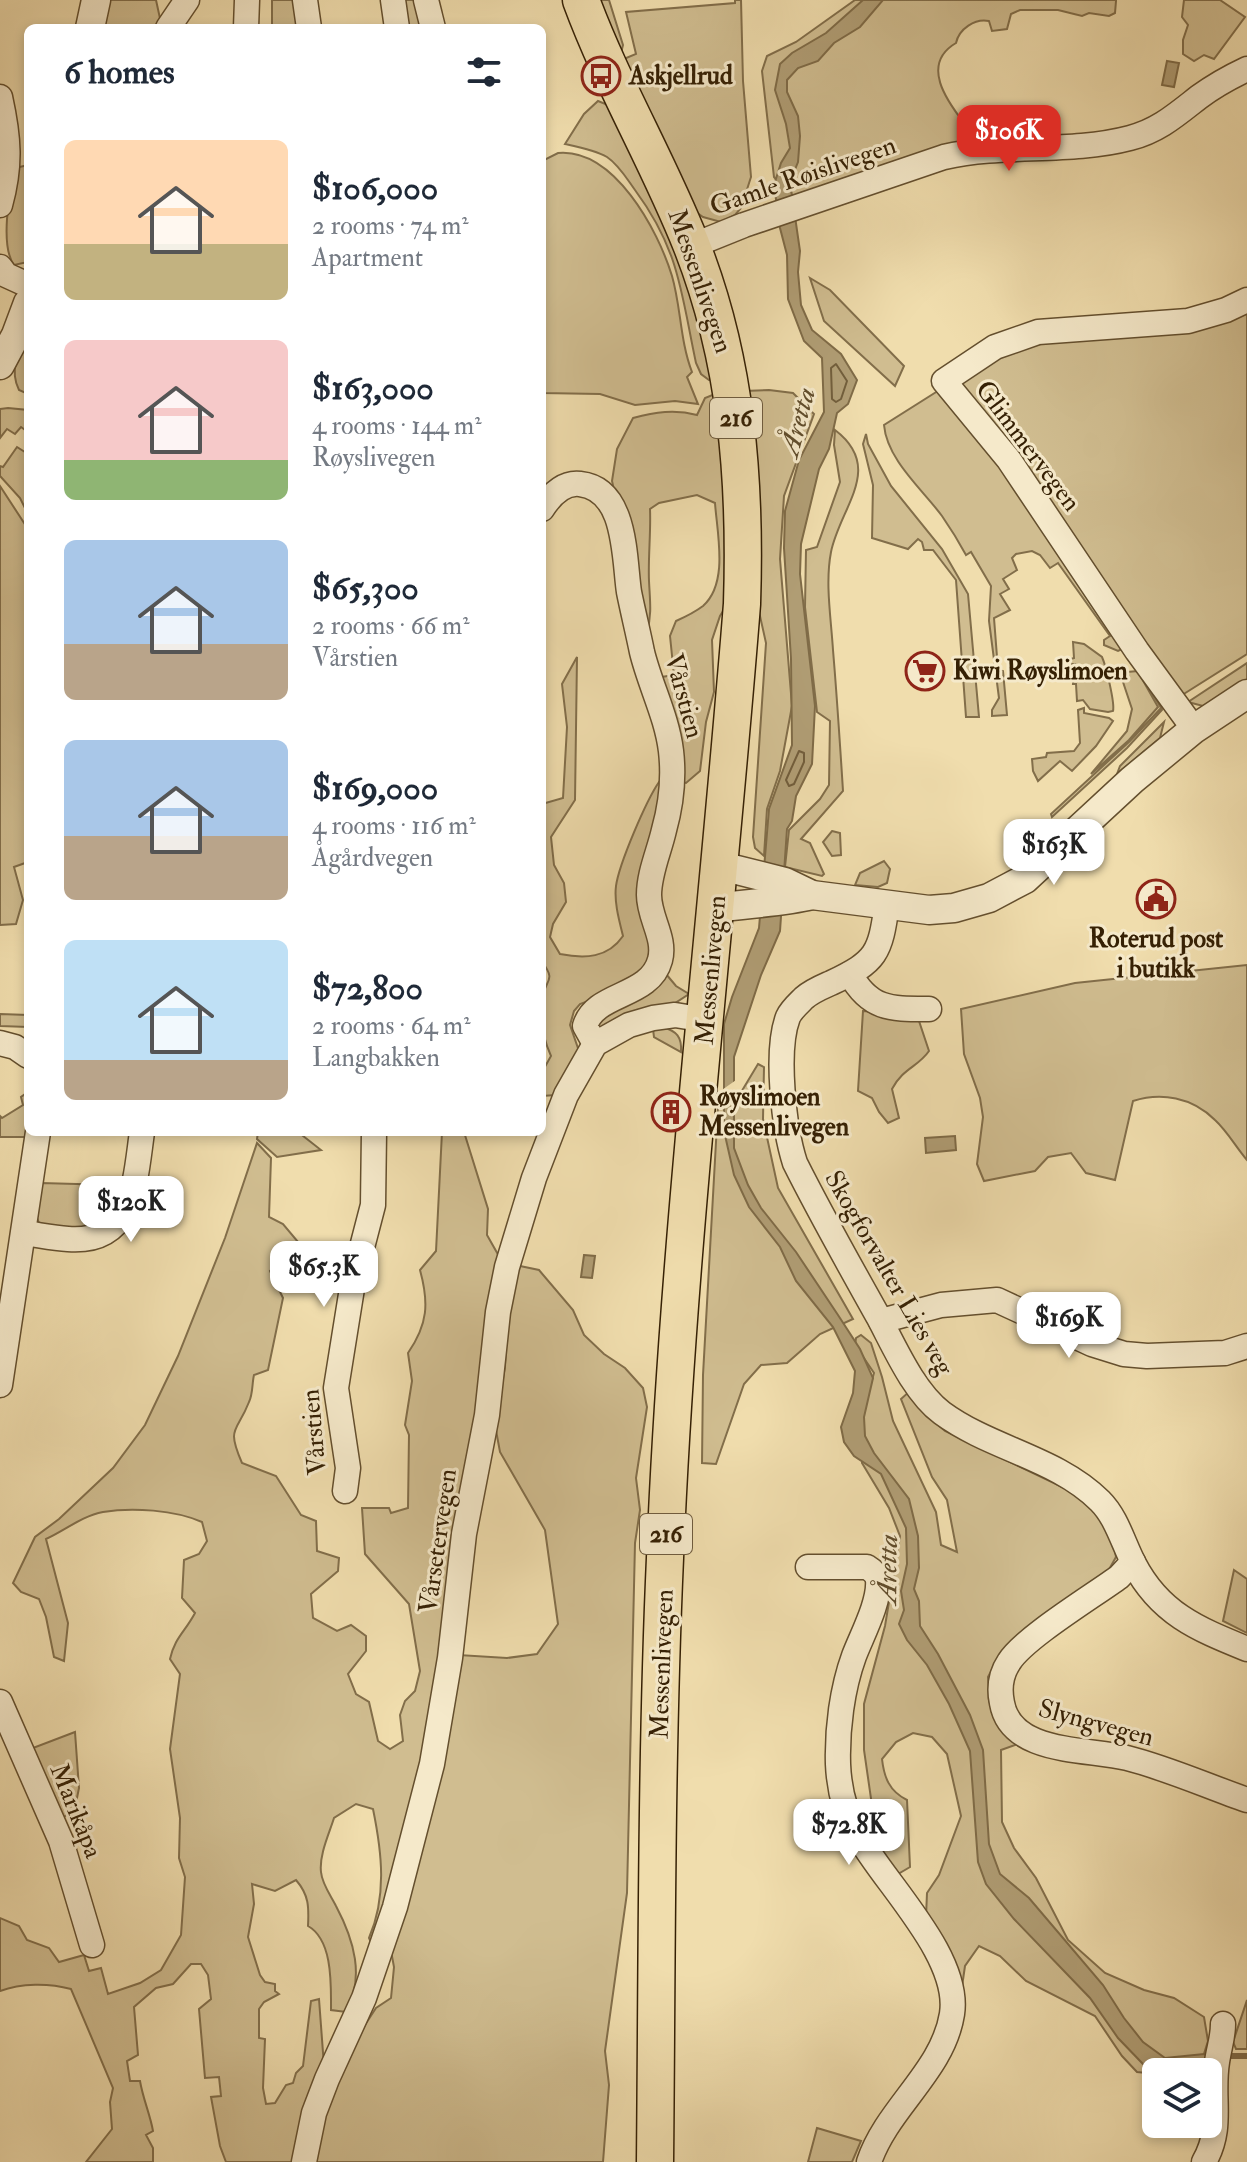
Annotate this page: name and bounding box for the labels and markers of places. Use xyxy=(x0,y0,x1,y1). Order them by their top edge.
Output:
bus stop icon: Askjellrud xyxy=(580,55,622,97)
place label: Askjellrud xyxy=(628,60,733,92)
pin: $106K xyxy=(953,105,1065,173)
supermarket icon: Kiwi Røyslimoen xyxy=(904,650,946,692)
place label: Kiwi Røyslimoen xyxy=(953,655,1128,688)
pin: $163K xyxy=(998,819,1110,887)
public building icon: Roterud post i butikk xyxy=(1135,878,1177,920)
place label: Roterud post i butikk xyxy=(1089,923,1224,985)
place label: Røyslimoen Messenlivegen xyxy=(698,1081,850,1144)
building icon: Røyslimoen Messenlivegen xyxy=(650,1091,692,1133)
pin: $120K xyxy=(75,1176,187,1244)
pin: $65.3K xyxy=(259,1241,389,1309)
pin: $169K xyxy=(1013,1292,1125,1360)
pin: $72.8K xyxy=(784,1799,914,1867)

